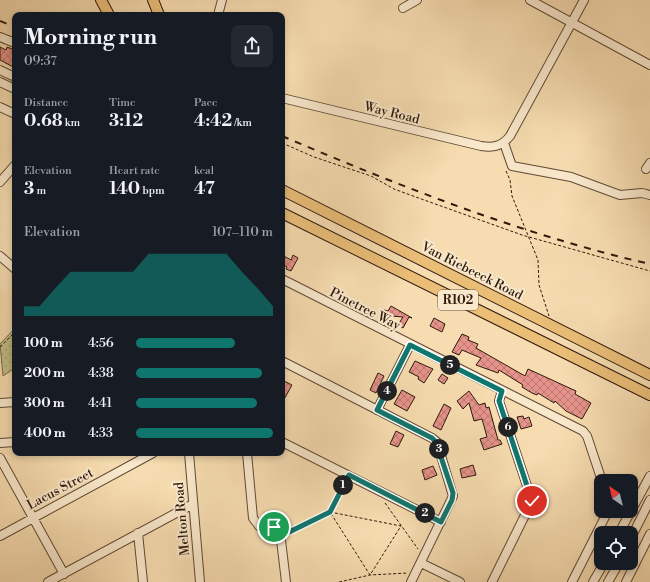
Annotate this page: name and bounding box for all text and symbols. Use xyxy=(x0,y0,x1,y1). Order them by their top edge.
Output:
text: Morning run xyxy=(24,24,157,51)
button: share xyxy=(231,25,273,67)
text: 09:37 xyxy=(24,53,57,69)
text: Distance xyxy=(24,96,68,110)
text: Time xyxy=(109,96,136,110)
text: Pace xyxy=(194,96,218,110)
street label: Way Road xyxy=(362,98,422,128)
text: 0.68 xyxy=(24,110,63,132)
text: 3:12 xyxy=(109,110,143,132)
text: 4:42 xyxy=(194,110,232,132)
text: km xyxy=(63,116,80,130)
text: /km xyxy=(232,116,252,130)
text: Elevation xyxy=(24,164,72,178)
text: Heart rate xyxy=(109,164,160,178)
text: kcal xyxy=(194,164,214,178)
text: 3 xyxy=(24,178,34,200)
text: 140 xyxy=(109,178,140,200)
text: 47 xyxy=(194,178,215,200)
text: m xyxy=(34,184,46,198)
text: bpm xyxy=(140,184,165,198)
text: Elevation xyxy=(24,224,80,240)
text: 107–110 m xyxy=(212,224,273,240)
street label: Van Riebeeck Road xyxy=(418,238,526,304)
street label: Pinetree Way xyxy=(327,284,404,334)
road number: R102 xyxy=(438,290,478,310)
text: 100 m xyxy=(24,335,63,351)
text: 4:56 xyxy=(88,335,114,351)
pin: 5 xyxy=(440,355,460,375)
text: 5 xyxy=(447,358,453,372)
text: 200 m xyxy=(24,365,65,381)
text: 4:38 xyxy=(88,365,114,381)
pin: 4 xyxy=(377,381,397,401)
text: 4 xyxy=(383,384,391,398)
text: 300 m xyxy=(24,395,65,411)
text: 4:41 xyxy=(88,395,112,411)
pin: 6 xyxy=(498,417,518,437)
text: 6 xyxy=(505,420,511,434)
text: 400 m xyxy=(24,425,66,441)
text: 4:33 xyxy=(88,425,113,441)
pin: 3 xyxy=(429,439,449,459)
text: 3 xyxy=(436,442,442,456)
street label: Lacus Street xyxy=(24,465,96,513)
north arrow xyxy=(594,474,638,518)
map controls xyxy=(594,474,638,570)
pin: 1 xyxy=(333,475,353,495)
text: 1 xyxy=(340,478,346,492)
street label: Melton Road xyxy=(171,481,193,557)
pin xyxy=(515,484,549,518)
icon: check xyxy=(521,490,543,512)
pin: 2 xyxy=(415,503,435,523)
text: 2 xyxy=(422,506,428,520)
pin xyxy=(257,510,291,544)
icon: arrive xyxy=(263,516,285,538)
button: locate xyxy=(594,526,638,570)

